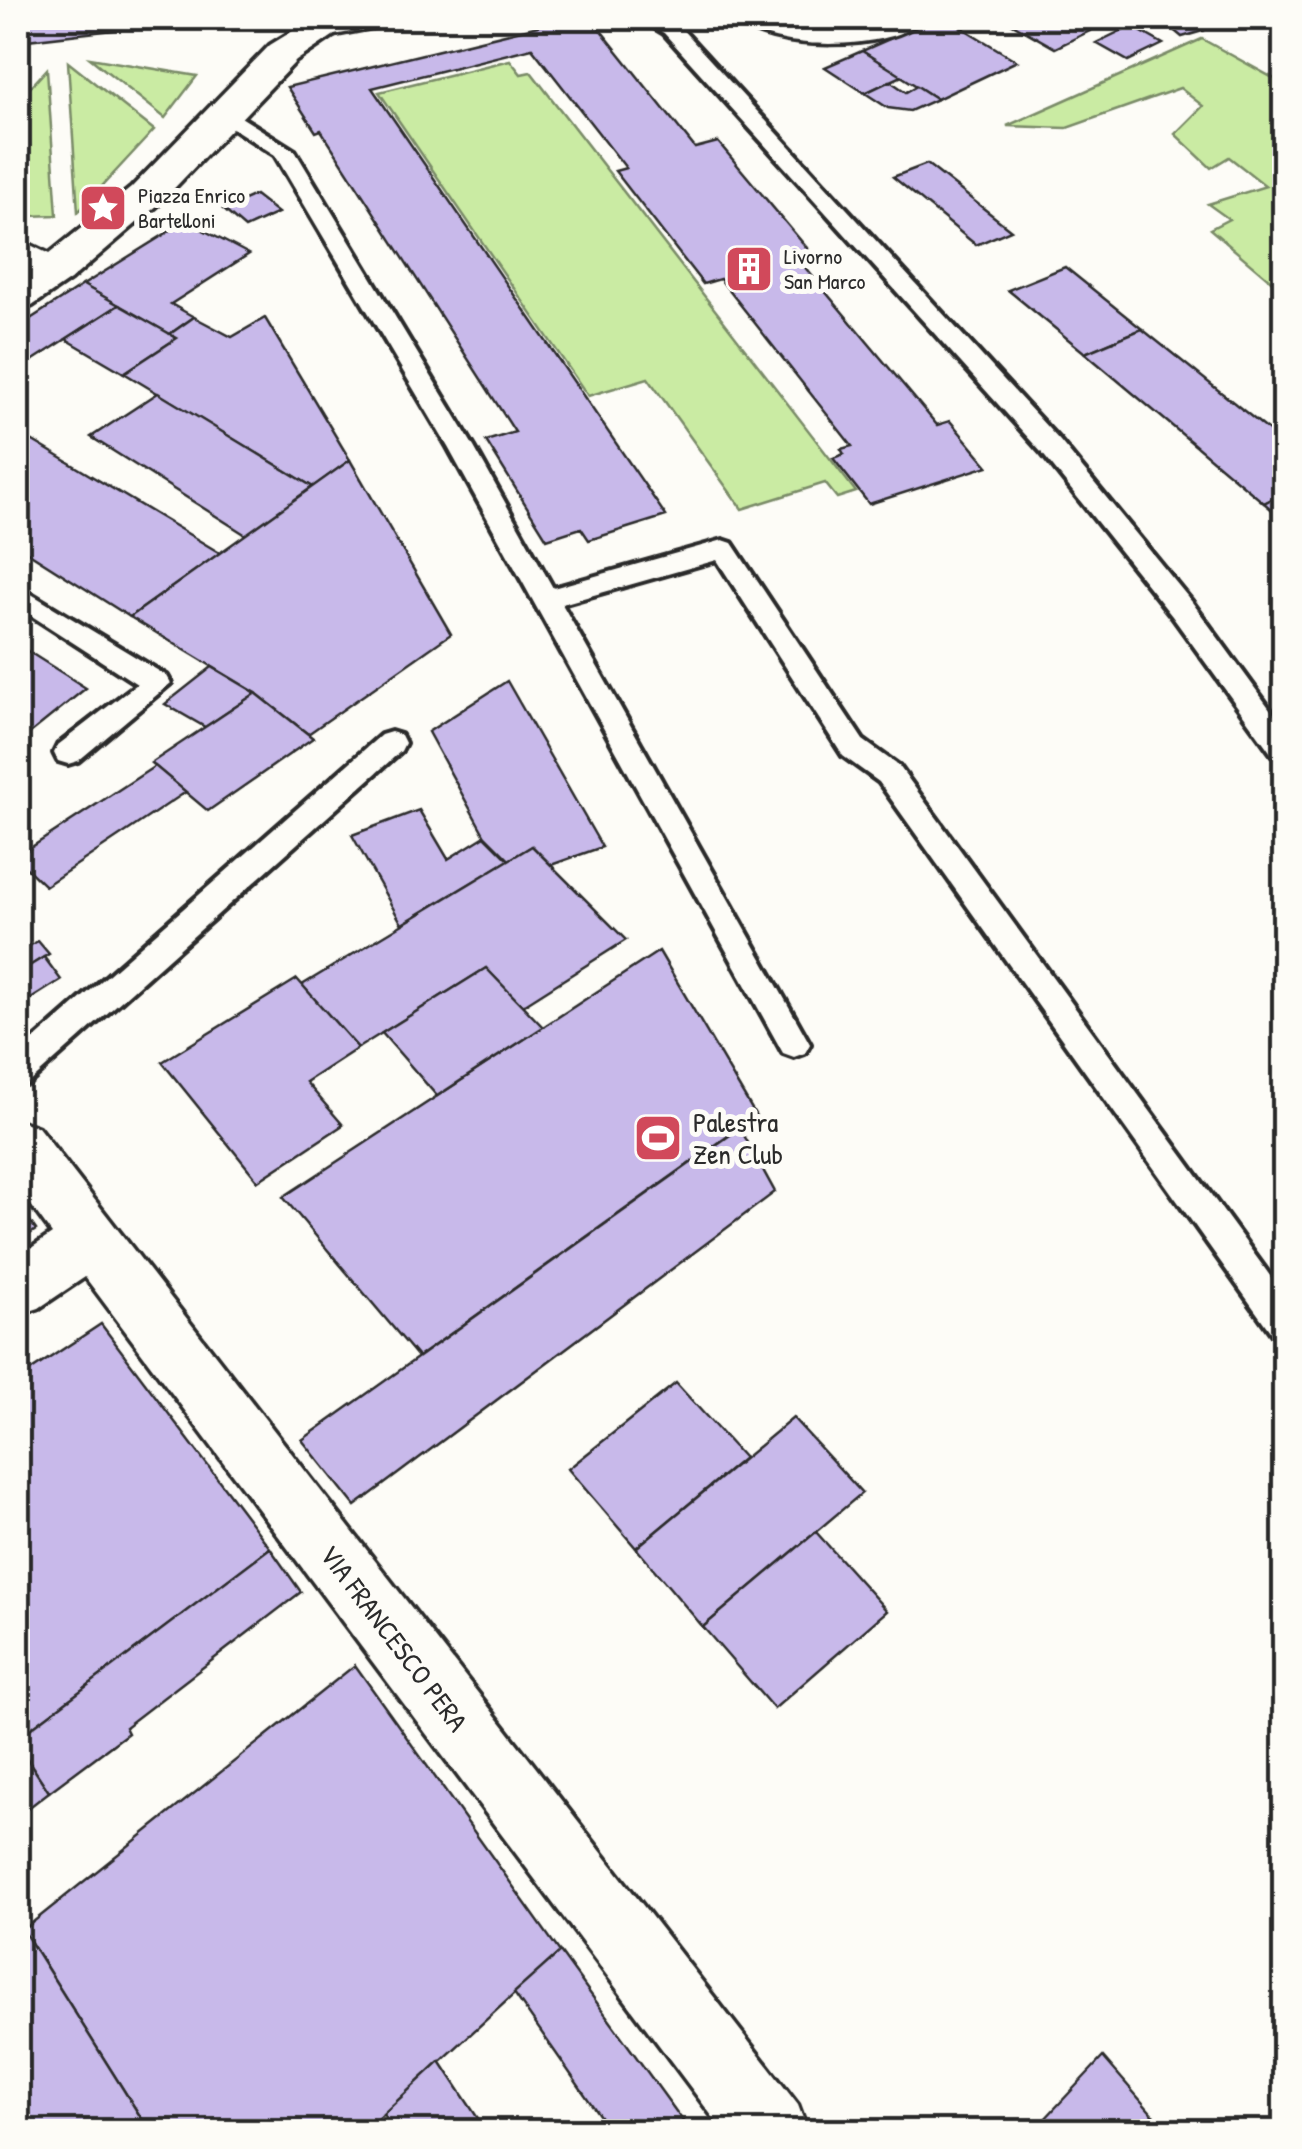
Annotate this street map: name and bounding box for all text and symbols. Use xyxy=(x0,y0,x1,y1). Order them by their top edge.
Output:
place label: Piazza Enrico Bartelloni xyxy=(138,180,245,235)
place icon: Piazza Enrico Bartelloni xyxy=(77,182,129,234)
place label: Livorno San Marco xyxy=(784,241,865,296)
building icon: Livorno San Marco xyxy=(723,243,775,295)
place label: Palestra Zen Club xyxy=(693,1103,783,1173)
sports icon: Palestra Zen Club xyxy=(632,1112,684,1164)
street label: VIA FRANCESCO PERA xyxy=(311,1537,477,1739)

